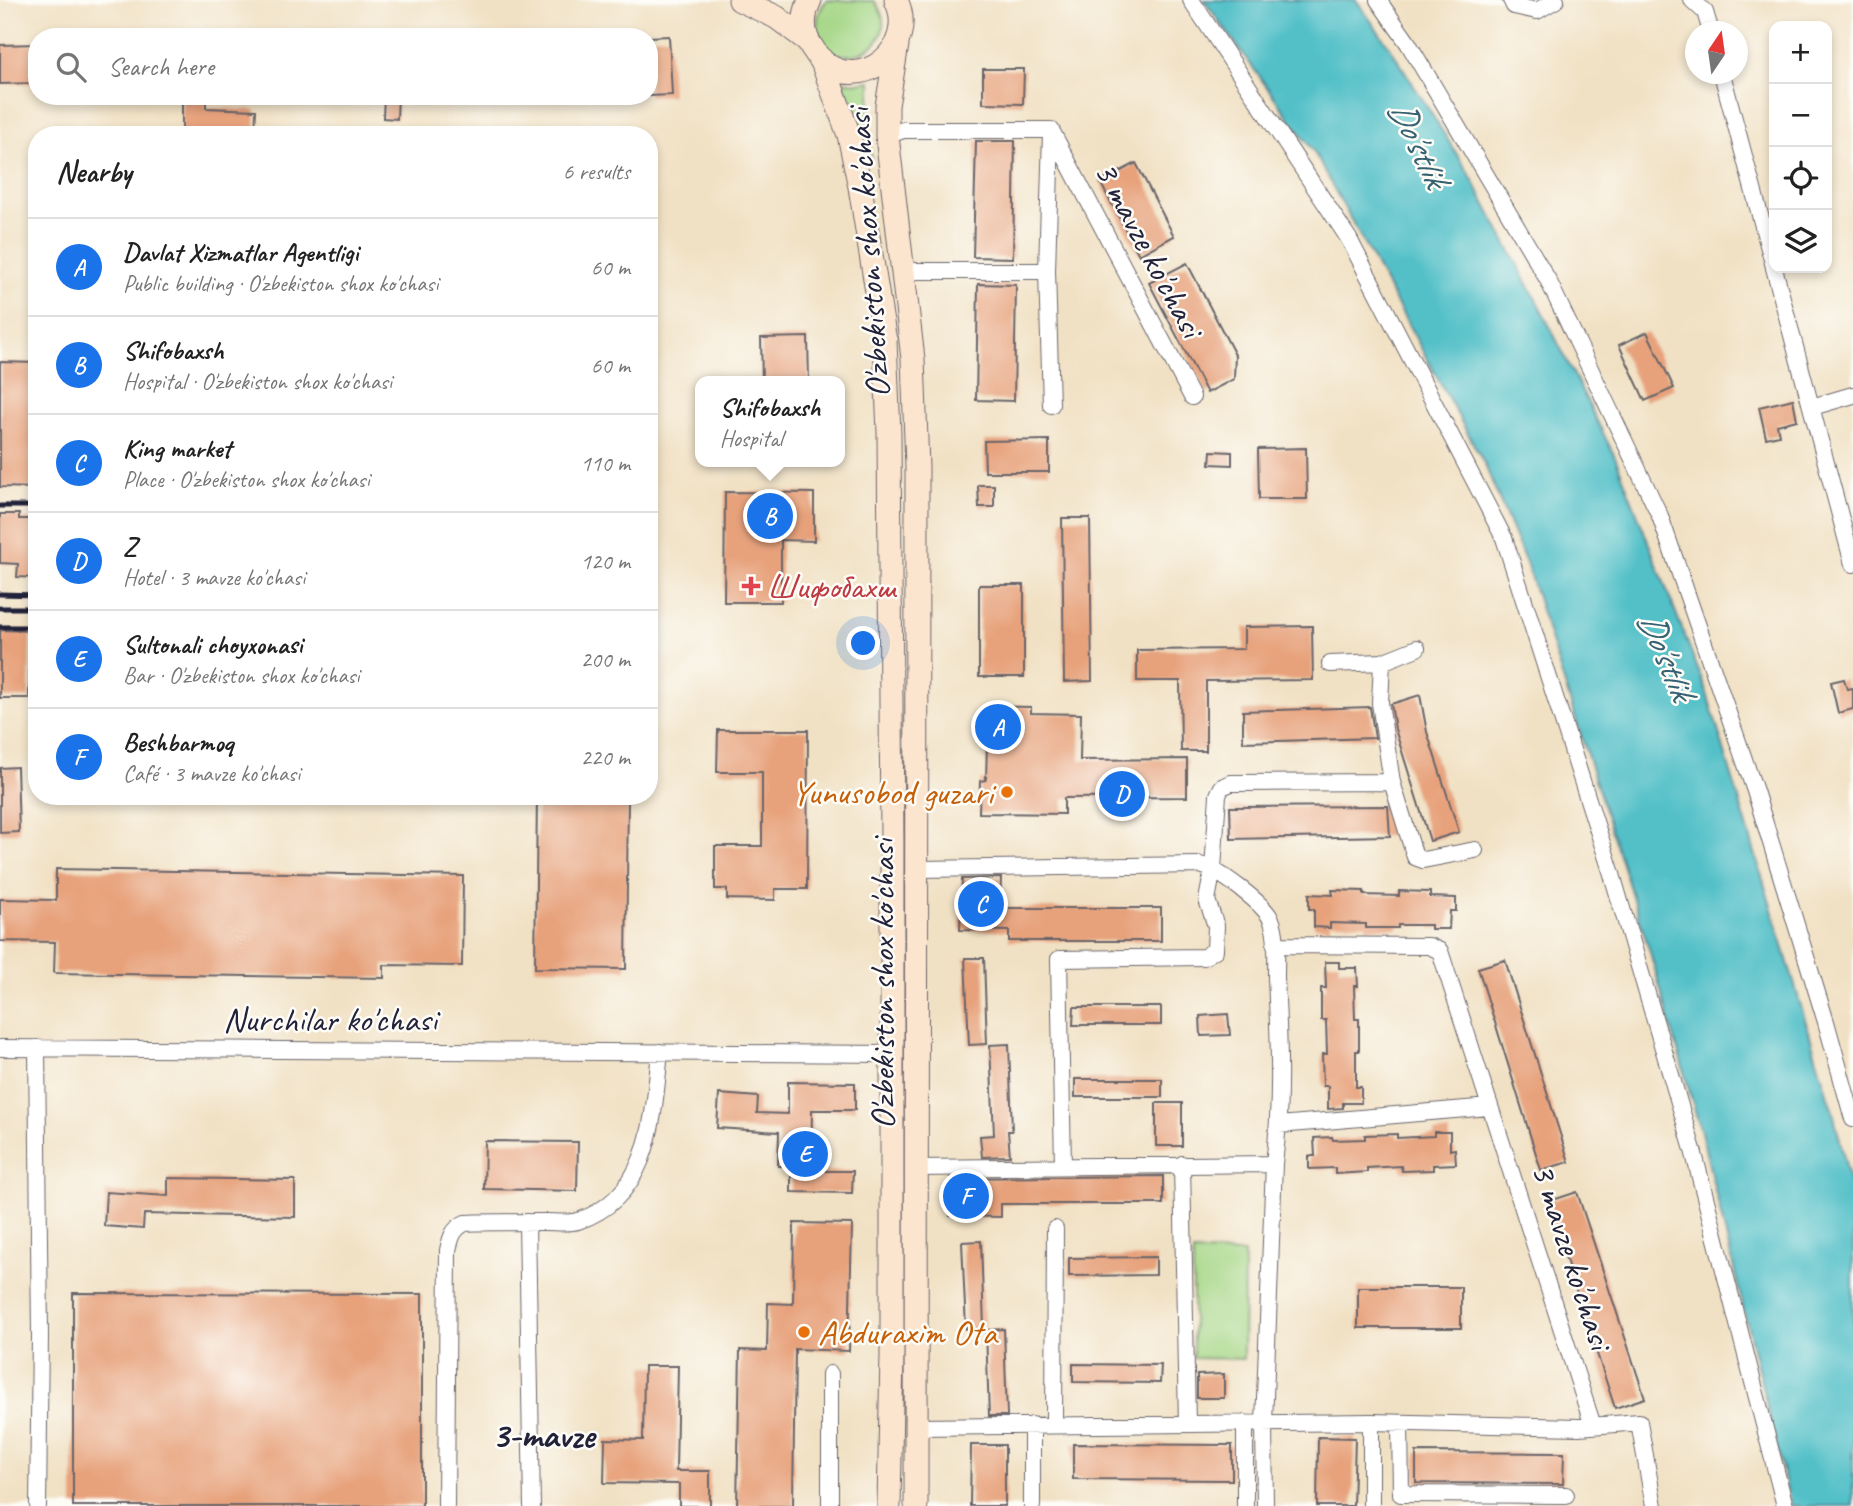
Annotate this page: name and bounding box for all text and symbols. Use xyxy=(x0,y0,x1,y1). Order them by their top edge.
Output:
north arrow xyxy=(1685,21,1748,84)
map controls xyxy=(1769,21,1832,273)
button: + xyxy=(1769,21,1832,84)
search box xyxy=(28,28,658,105)
icon: search xyxy=(52,48,90,86)
text: Search here xyxy=(108,50,214,83)
button: − xyxy=(1769,84,1832,147)
water label: Do'stlik xyxy=(1378,92,1463,200)
street label: O'zbekiston shox ko'chasi xyxy=(835,102,901,399)
button: locate xyxy=(1769,147,1832,210)
text: Nearby xyxy=(56,153,132,191)
street label: 3 mavze ko'chasi xyxy=(1084,153,1216,349)
text: 6 results xyxy=(563,157,630,186)
button: layers xyxy=(1769,210,1832,273)
text: Davlat Xizmatlar Agentligi xyxy=(123,236,358,269)
text: A xyxy=(73,253,85,282)
text: 60 m xyxy=(591,253,630,282)
text: Public building · O'zbekiston shox ko'chasi xyxy=(123,269,438,298)
text: Shifobaxsh xyxy=(123,334,224,367)
text: B xyxy=(73,351,85,380)
text: 60 m xyxy=(591,351,630,380)
text: Hospital · O'zbekiston shox ko'chasi xyxy=(123,367,392,396)
popup xyxy=(695,376,845,467)
text: Shifobaxsh xyxy=(720,391,820,424)
text: Hospital xyxy=(720,424,783,453)
text: King market xyxy=(123,432,231,465)
text: C xyxy=(74,449,84,478)
text: 110 m xyxy=(581,449,630,478)
text: Place · O'zbekiston shox ko'chasi xyxy=(123,465,370,494)
pin: B xyxy=(747,490,793,542)
text: Z xyxy=(123,530,137,563)
text: D xyxy=(72,547,86,576)
text: 120 m xyxy=(581,547,630,576)
text: Hotel · 3 mavze ko'chasi xyxy=(123,563,305,592)
place label: Шифобахш xyxy=(767,564,897,609)
marker: Шифобахш xyxy=(741,576,761,596)
water label: Do'stlik xyxy=(1628,604,1709,712)
your location xyxy=(846,626,880,660)
text: Sultonali choyxonasi xyxy=(123,628,302,661)
text: E xyxy=(73,645,85,674)
text: 200 m xyxy=(581,645,630,674)
text: Bar · O'zbekiston shox ko'chasi xyxy=(123,661,360,690)
pin: A xyxy=(975,701,1021,753)
text: Beshbarmoq xyxy=(123,726,233,759)
text: F xyxy=(74,743,84,772)
text: 220 m xyxy=(581,743,630,772)
text: Café · 3 mavze ko'chasi xyxy=(123,759,300,788)
pin: D xyxy=(1099,768,1145,820)
place label: Yunusobod guzari xyxy=(792,770,997,815)
marker: Yunusobod guzari xyxy=(999,784,1015,800)
street label: O'zbekiston shox ko'chasi xyxy=(860,834,905,1129)
pin: C xyxy=(958,878,1004,930)
street label: Nurchilar ko'chasi xyxy=(223,997,441,1042)
pin: E xyxy=(782,1128,828,1180)
street label: 3 mavze ko'chasi xyxy=(1521,1157,1625,1359)
pin: F xyxy=(943,1170,989,1222)
place label: Abduraxim Ota xyxy=(818,1310,1000,1355)
marker: Abduraxim Ota xyxy=(796,1324,812,1340)
district label: 3-mavze xyxy=(492,1411,597,1458)

